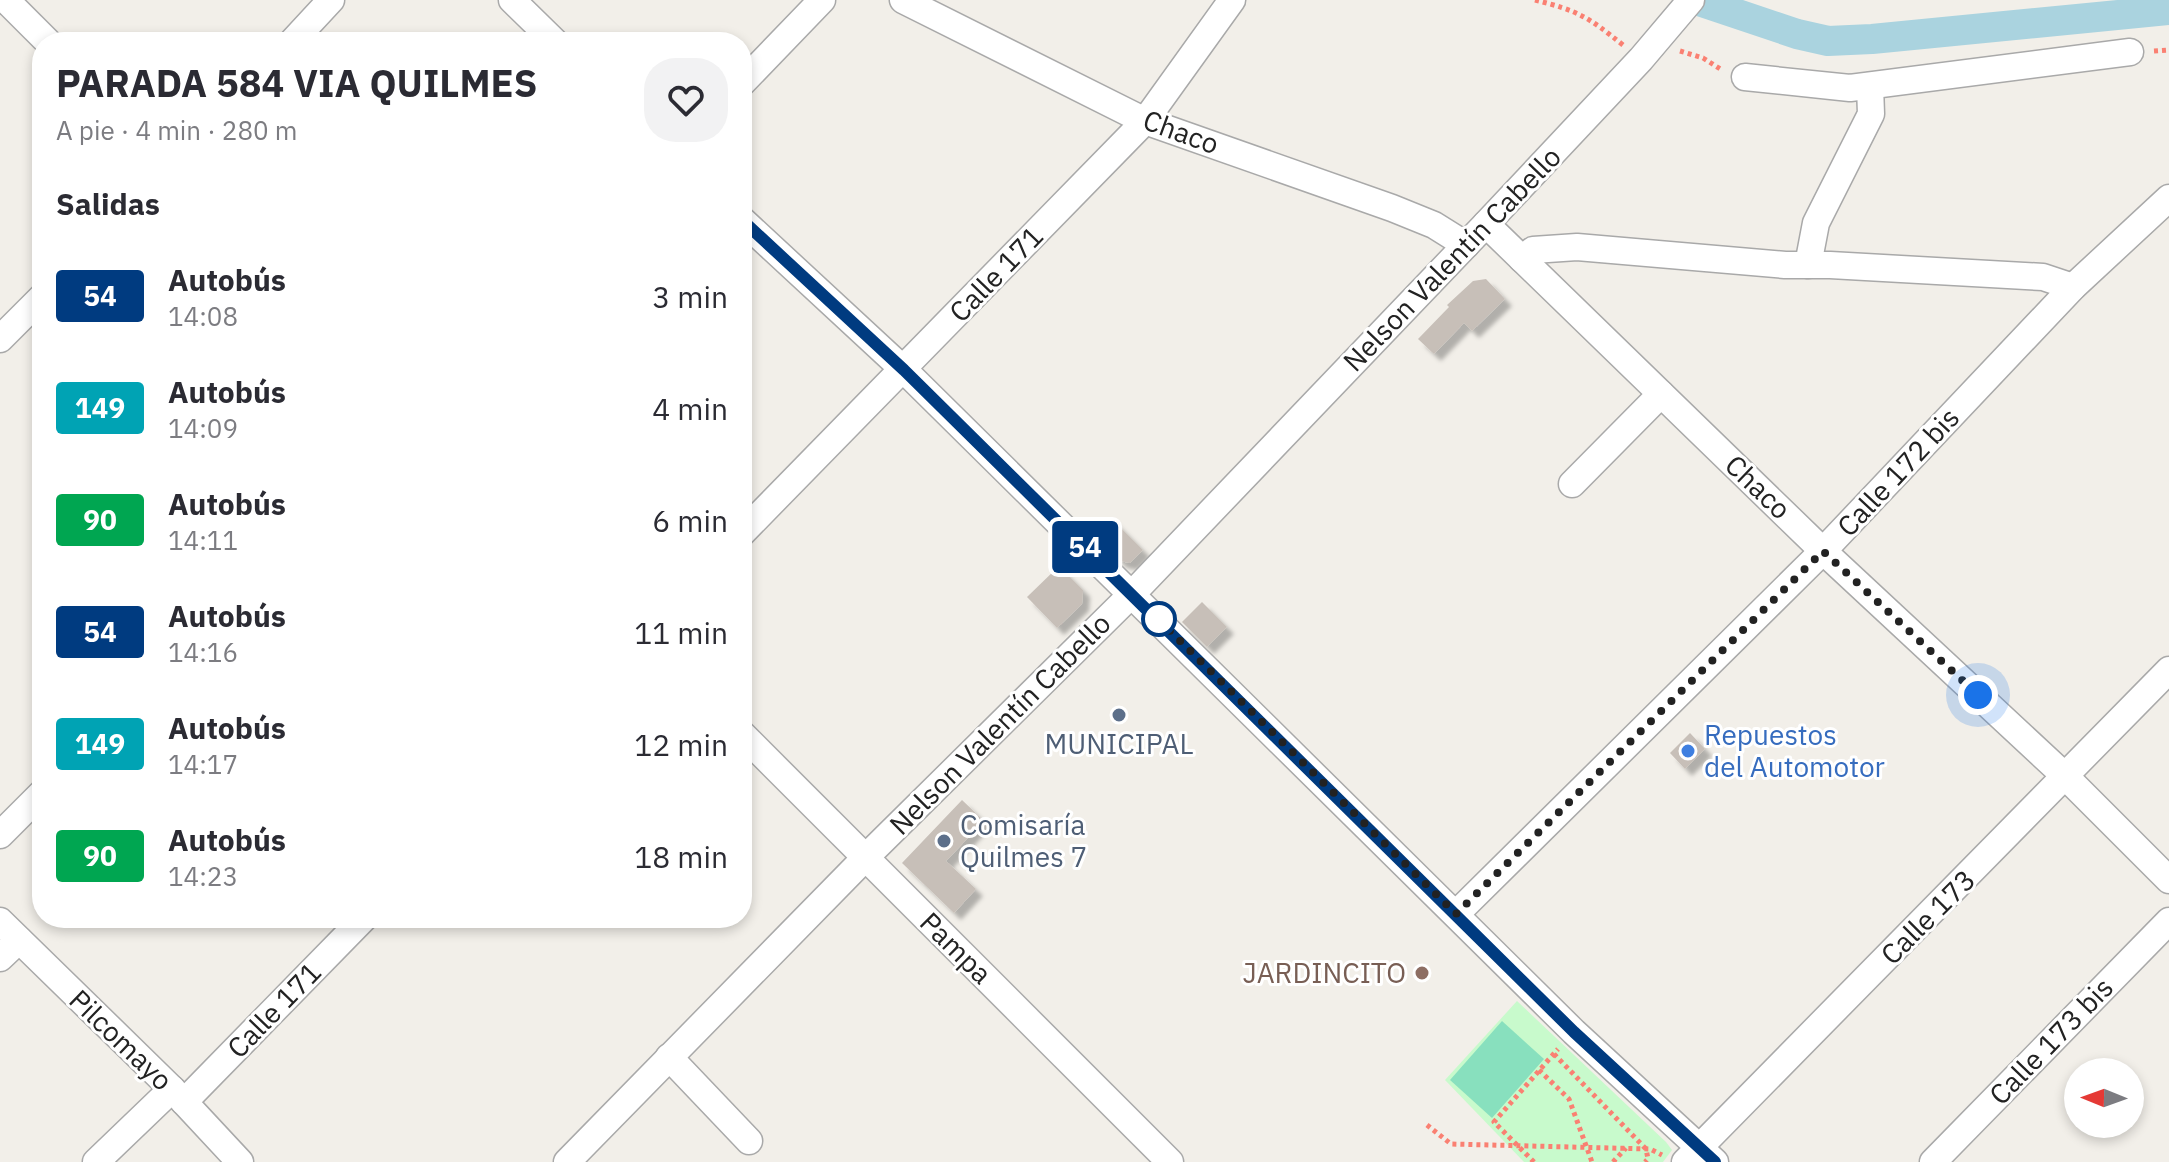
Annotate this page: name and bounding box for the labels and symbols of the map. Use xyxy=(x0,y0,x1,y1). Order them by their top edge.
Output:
street label: Chaco xyxy=(1138,101,1224,162)
street label: Nelson Valentín Cabello xyxy=(1335,138,1569,379)
street label: Calle 171 xyxy=(941,218,1051,330)
street label: Calle 172 bis xyxy=(1828,399,1967,544)
street label: Chaco xyxy=(1717,446,1799,527)
line badge: 54 xyxy=(1049,521,1121,573)
unlabelled marker xyxy=(1142,602,1176,636)
street label: Nelson Valentín Cabello xyxy=(881,605,1118,842)
your location xyxy=(1958,675,1998,715)
marker: MUNICIPAL xyxy=(1110,706,1128,724)
place label: Repuestos del Automotor xyxy=(1704,716,1885,785)
place label: MUNICIPAL xyxy=(1045,725,1194,762)
marker: Repuestos del Automotor xyxy=(1679,742,1697,760)
place label: Comisaría Quilmes 7 xyxy=(960,806,1087,875)
marker: Comisaría Quilmes 7 xyxy=(935,832,953,850)
street label: Calle 173 xyxy=(1872,861,1983,972)
street label: Pampa xyxy=(912,904,1000,992)
street label: Calle 171 xyxy=(219,954,329,1066)
place label: JARDINCITO xyxy=(1243,954,1406,991)
marker: JARDINCITO xyxy=(1413,964,1431,982)
street label: Calle 173 bis xyxy=(1981,969,2121,1112)
street label: Pilcomayo xyxy=(62,981,181,1098)
north arrow xyxy=(2064,1058,2144,1138)

